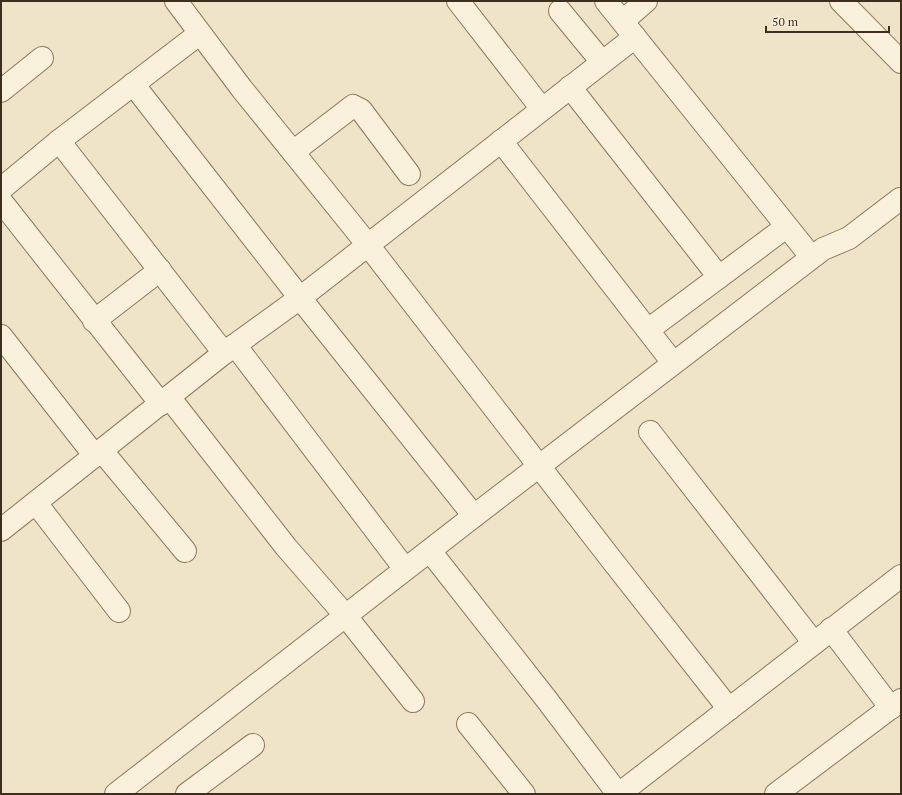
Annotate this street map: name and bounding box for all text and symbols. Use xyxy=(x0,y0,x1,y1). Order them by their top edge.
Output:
scale bar xyxy=(766,8,889,34)
text: 50 m xyxy=(772,14,799,29)

